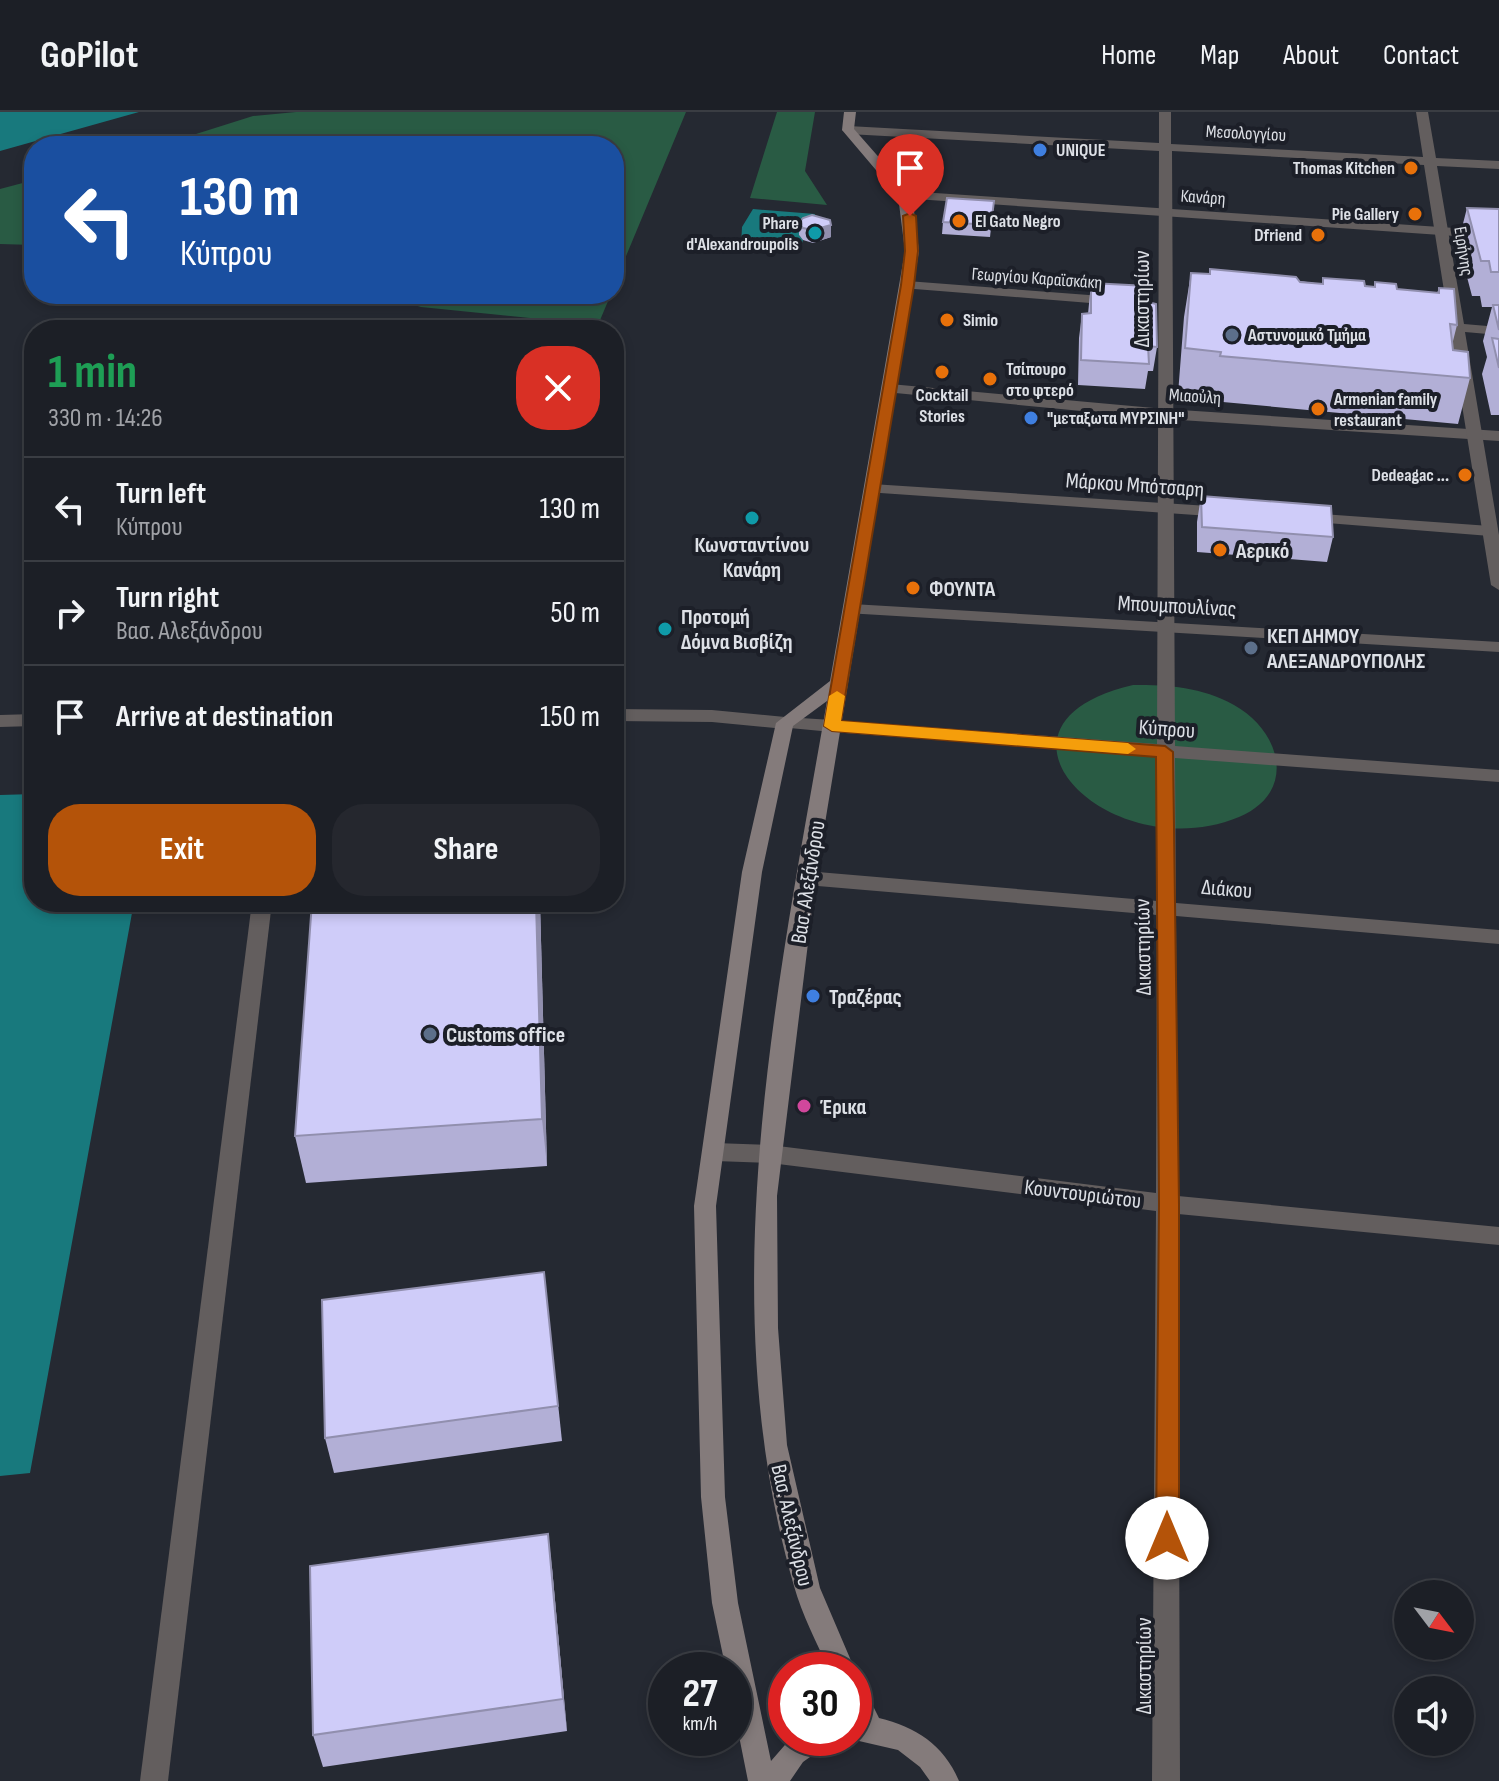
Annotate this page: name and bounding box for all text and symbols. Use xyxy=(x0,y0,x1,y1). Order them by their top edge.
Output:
text: GoPilot xyxy=(40,33,138,78)
text: Home xyxy=(1101,39,1156,72)
text: Map xyxy=(1200,39,1239,72)
text: About xyxy=(1283,39,1339,72)
text: Contact xyxy=(1383,39,1459,72)
street label: Μεσολογγίου xyxy=(1205,121,1287,146)
pin xyxy=(876,134,944,216)
place label: UNIQUE xyxy=(1056,140,1106,161)
marker: UNIQUE xyxy=(1031,141,1049,159)
icon: arrive xyxy=(888,146,932,190)
place label: Thomas Kitchen xyxy=(1293,158,1395,179)
marker: Thomas Kitchen xyxy=(1402,159,1420,177)
text: 130 m xyxy=(180,165,300,232)
icon: left xyxy=(48,168,152,272)
street label: Κανάρη xyxy=(1180,185,1226,210)
place label: Pie Gallery xyxy=(1332,204,1399,225)
marker: Pie Gallery xyxy=(1406,205,1424,223)
place label: El Gato Negro xyxy=(975,211,1061,232)
marker: El Gato Negro xyxy=(950,212,968,230)
place label: Phare d'Alexandroupolis xyxy=(686,213,799,255)
marker: Phare d'Alexandroupolis xyxy=(806,224,824,242)
place label: Dfriend xyxy=(1254,225,1302,246)
street label: Ειρήνης xyxy=(1449,225,1478,277)
marker: Dfriend xyxy=(1309,226,1327,244)
text: Κύπρου xyxy=(180,233,272,276)
street label: Δικαστηρίων xyxy=(1129,250,1156,347)
street label: Γεωργίου Καραϊσκάκη xyxy=(971,263,1103,294)
place label: Simio xyxy=(963,310,998,331)
marker: Simio xyxy=(938,311,956,329)
place label: Αστυνομικό Τμήμα xyxy=(1247,325,1366,346)
marker: Αστυνομικό Τμήμα xyxy=(1223,326,1241,344)
text: 1 min xyxy=(48,344,137,401)
button: close xyxy=(516,346,600,430)
place label: Τσίπουρο στο φτερό xyxy=(1006,359,1074,401)
marker: Cocktail Stories xyxy=(933,363,951,381)
marker: Τσίπουρο στο φτερό xyxy=(981,370,999,388)
street label: Μιαούλη xyxy=(1168,384,1222,409)
place label: Cocktail Stories xyxy=(916,385,968,427)
place label: Armenian family restaurant xyxy=(1333,389,1438,431)
marker: Armenian family restaurant xyxy=(1309,400,1327,418)
text: 330 m · 14:26 xyxy=(48,403,163,434)
place label: "μεταξωτα ΜΥΡΣΙΝΗ" xyxy=(1047,408,1184,429)
marker: "μεταξωτα ΜΥΡΣΙΝΗ" xyxy=(1022,409,1040,427)
place label: Dedeagac ... xyxy=(1372,465,1449,486)
marker: Dedeagac ... xyxy=(1456,466,1474,484)
street label: Μάρκου Μπότσαρη xyxy=(1065,467,1205,504)
text: Turn left xyxy=(116,476,206,512)
icon: left xyxy=(48,487,92,531)
text: 130 m xyxy=(540,491,600,527)
marker: Κωνσταντίνου Κανάρη xyxy=(743,509,761,527)
text: Κύπρου xyxy=(116,512,183,543)
place label: Κωνσταντίνου Κανάρη xyxy=(695,532,809,584)
place label: Αερικό xyxy=(1235,538,1289,565)
marker: Αερικό xyxy=(1211,541,1229,559)
place label: ΦΟΥΝΤΑ xyxy=(929,576,996,603)
marker: ΦΟΥΝΤΑ xyxy=(904,579,922,597)
text: Turn right xyxy=(116,580,219,616)
street label: Μπουμπουλίνας xyxy=(1117,590,1237,623)
icon: right xyxy=(48,591,92,635)
text: 50 m xyxy=(551,595,600,631)
place label: Προτομή Δόμνα Βισβίζη xyxy=(681,604,793,656)
text: Βασ. Αλεξάνδρου xyxy=(116,616,263,647)
marker: Προτομή Δόμνα Βισβίζη xyxy=(656,620,674,638)
place label: ΚΕΠ ΔΗΜΟΥ ΑΛΕΞΑΝΔΡΟΥΠΟΛΗΣ xyxy=(1266,623,1425,675)
marker: ΚΕΠ ΔΗΜΟΥ ΑΛΕΞΑΝΔΡΟΥΠΟΛΗΣ xyxy=(1242,639,1260,657)
icon: arrive xyxy=(48,695,92,739)
text: Arrive at destination xyxy=(116,699,333,735)
text: 150 m xyxy=(540,699,600,735)
street label: Κύπρου xyxy=(1138,714,1196,745)
button: Exit xyxy=(48,804,316,896)
button: Share xyxy=(332,804,600,896)
street label: Βασ. Αλεξάνδρου xyxy=(785,819,832,946)
street label: Διάκου xyxy=(1200,874,1253,905)
street label: Δικαστηρίων xyxy=(1129,898,1158,996)
place label: Τραζέρας xyxy=(829,984,902,1011)
marker: Τραζέρας xyxy=(804,987,822,1005)
place label: Customs office xyxy=(446,1022,565,1049)
marker: Customs office xyxy=(421,1025,439,1043)
place label: Έρικα xyxy=(819,1094,866,1121)
marker: Έρικα xyxy=(795,1097,813,1115)
street label: Κουντουριώτου xyxy=(1023,1174,1143,1215)
street label: Βασ. Αλεξάνδρου xyxy=(764,1462,819,1589)
position arrow xyxy=(1125,1496,1209,1580)
north arrow xyxy=(1394,1580,1474,1660)
map controls xyxy=(1394,1580,1474,1756)
street label: Δικαστηρίων xyxy=(1131,1617,1158,1714)
speed limit sign: 30 xyxy=(768,1652,872,1756)
text: 27 xyxy=(683,1670,717,1718)
button: sound xyxy=(1394,1676,1474,1756)
text: km/h xyxy=(683,1712,717,1736)

